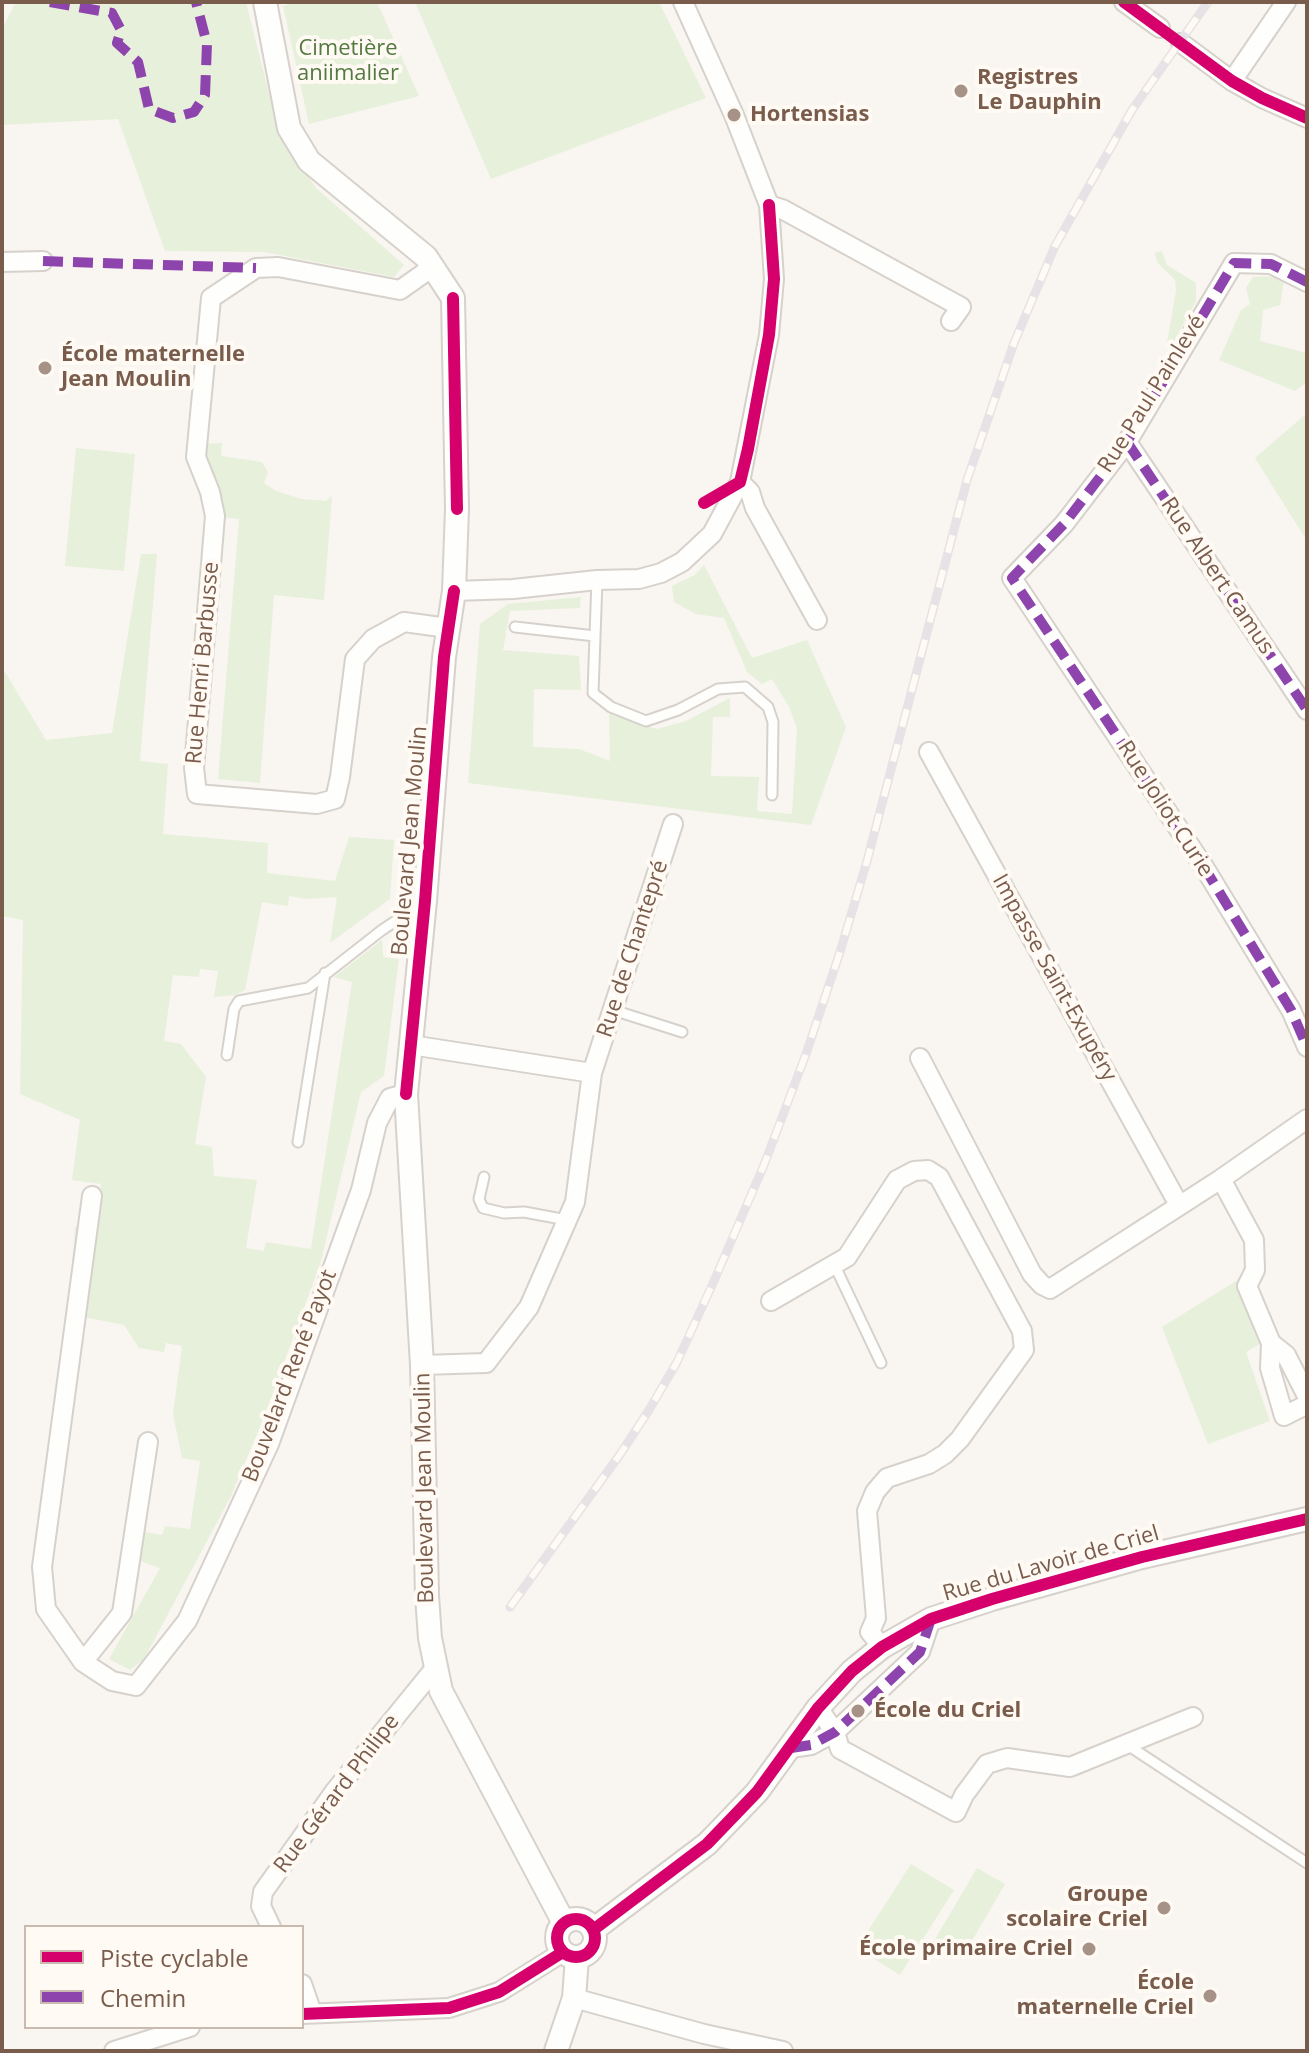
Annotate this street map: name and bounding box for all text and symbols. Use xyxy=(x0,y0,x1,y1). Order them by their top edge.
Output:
park label: Cimetière aniimalier xyxy=(297,36,399,88)
place label: Registres Le Dauphin xyxy=(977,65,1102,116)
marker: Registres Le Dauphin xyxy=(952,82,970,100)
place label: Hortensias xyxy=(750,102,869,128)
marker: Hortensias xyxy=(725,106,743,124)
street label: Rue Paul Painlevé xyxy=(1093,310,1211,478)
place label: École maternelle Jean Moulin xyxy=(61,342,245,394)
marker: École maternelle Jean Moulin xyxy=(36,359,54,377)
street label: Rue Albert Camus xyxy=(1155,493,1279,659)
street label: Rue Henri Barbusse xyxy=(181,561,225,765)
street label: Boulevard Jean Moulin xyxy=(387,725,433,957)
street label: Rue Joliot Curie xyxy=(1111,736,1219,882)
street label: Rue de Chantepré xyxy=(592,857,674,1041)
street label: Impasse Saint-Exupéry xyxy=(986,870,1122,1086)
street label: Bouvelard René Payot xyxy=(237,1266,343,1486)
street label: Boulevard Jean Moulin xyxy=(410,1372,440,1604)
street label: Rue du Lavoir de Criel xyxy=(940,1520,1162,1608)
place label: École du Criel xyxy=(874,1698,1021,1724)
marker: École du Criel xyxy=(849,1702,867,1720)
street label: Rue Gérard Philipe xyxy=(269,1709,405,1879)
place label: Groupe scolaire Criel xyxy=(1006,1882,1148,1934)
marker: Groupe scolaire Criel xyxy=(1155,1899,1173,1917)
legend xyxy=(24,1925,304,2029)
place label: École primaire Criel xyxy=(859,1936,1073,1962)
marker: École primaire Criel xyxy=(1080,1940,1098,1958)
text: Piste cyclable xyxy=(100,1941,249,1974)
place label: École maternelle Criel xyxy=(1017,1970,1194,2022)
text: Chemin xyxy=(100,1981,186,2014)
marker: École maternelle Criel xyxy=(1201,1987,1219,2005)

